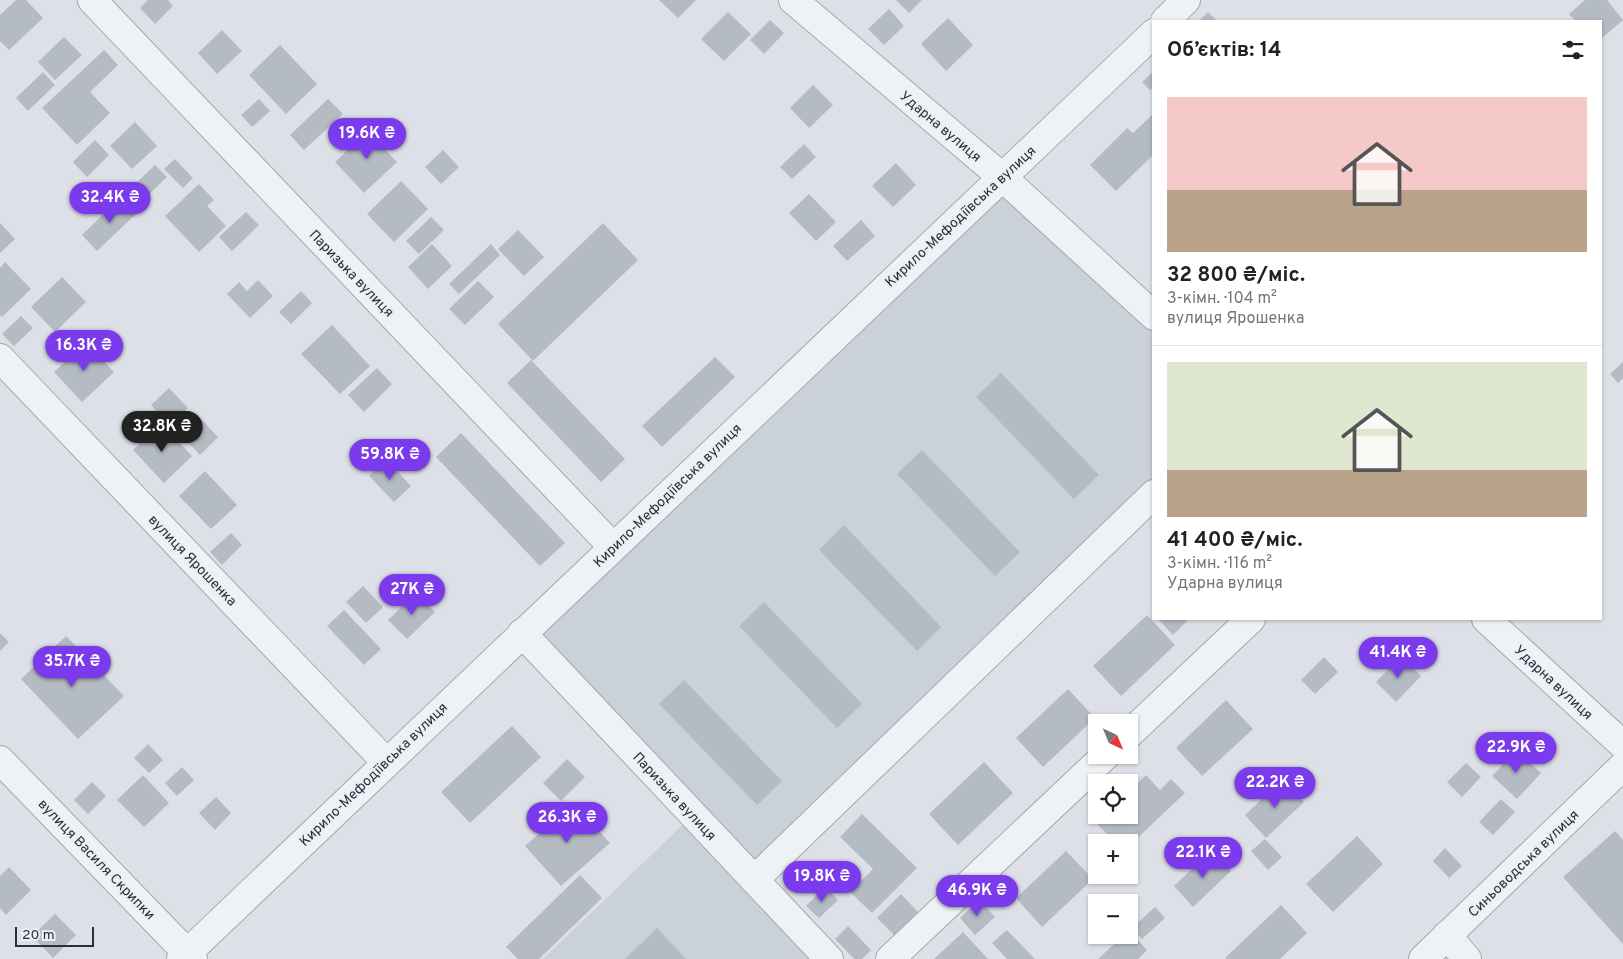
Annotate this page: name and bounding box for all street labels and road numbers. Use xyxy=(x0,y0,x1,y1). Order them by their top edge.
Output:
street label: Ударна вулиця xyxy=(896,88,984,166)
street label: Кирило-Мефодіївська вулиця xyxy=(882,143,1040,291)
street label: Паризька вулиця xyxy=(305,227,397,321)
street label: Кирило-Мефодіївська вулиця xyxy=(590,421,746,572)
street label: вулиця Ярошенка xyxy=(144,512,240,610)
street label: Ударна вулиця xyxy=(1510,642,1596,724)
street label: Кирило-Мефодіївська вулиця xyxy=(296,700,452,851)
street label: Паризька вулиця xyxy=(629,749,719,845)
street label: вулиця Василя Скрипки xyxy=(34,796,158,924)
street label: Синьоводська вулиця xyxy=(1465,807,1583,921)

